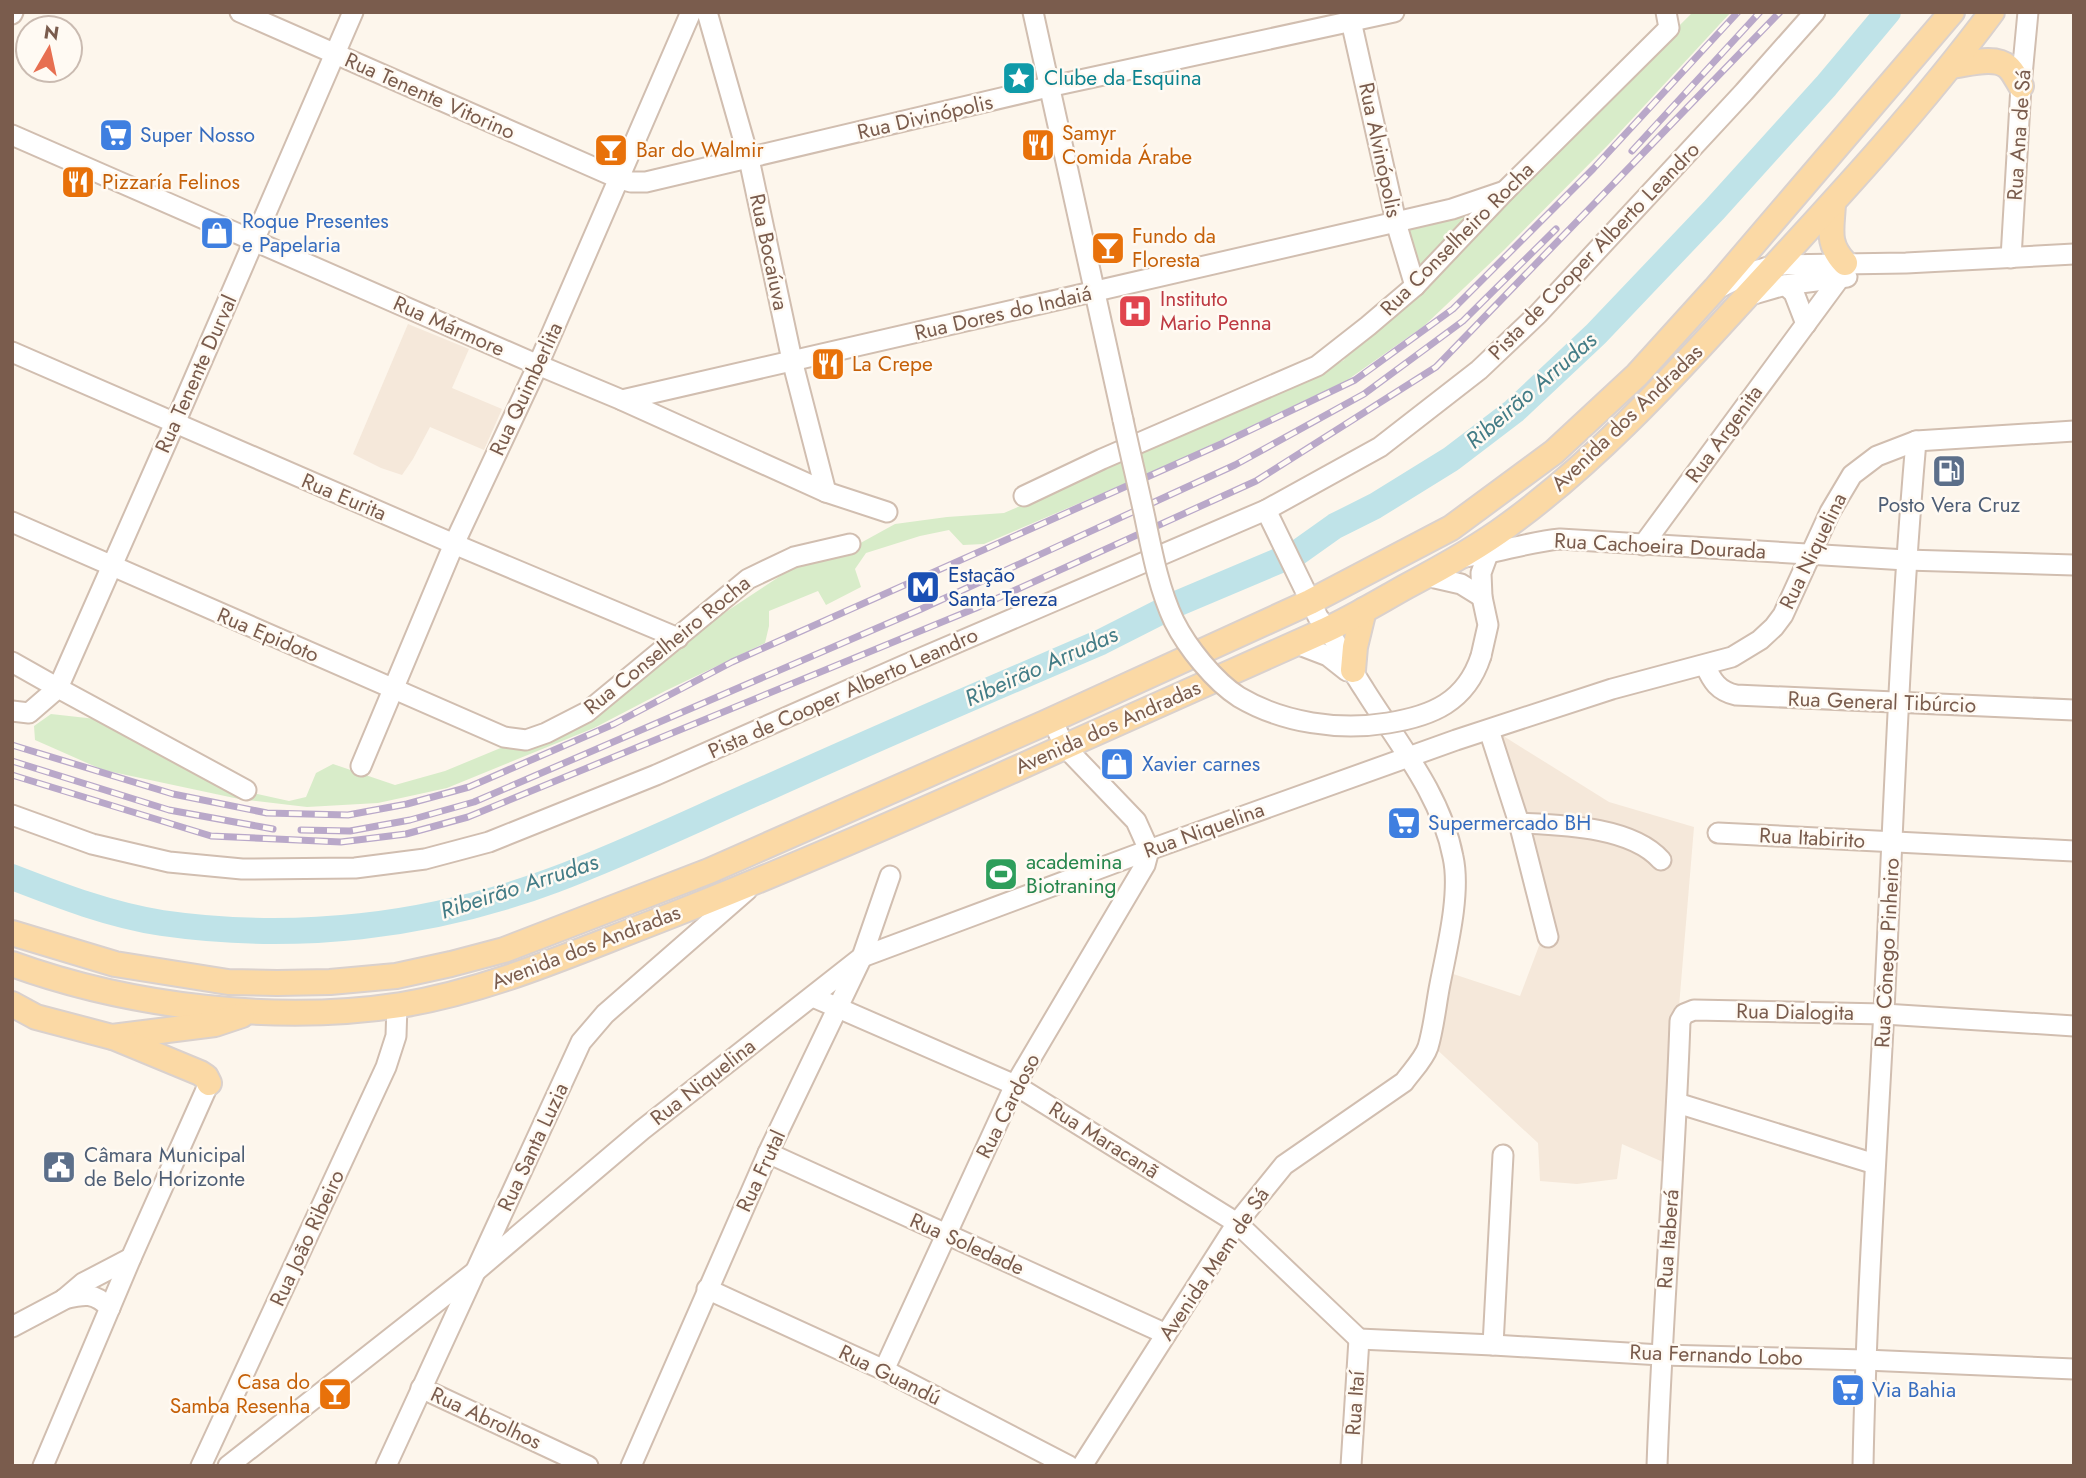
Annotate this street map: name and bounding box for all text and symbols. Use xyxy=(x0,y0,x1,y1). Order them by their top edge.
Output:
north arrow xyxy=(14,14,84,84)
text: N xyxy=(42,18,61,47)
street label: Rua Tenente Vitorino xyxy=(340,45,520,147)
place icon: Clube da Esquina xyxy=(1000,59,1038,97)
place label: Clube da Esquina xyxy=(1044,63,1201,93)
street label: Rua Ana de Sá xyxy=(1999,68,2039,202)
street label: Rua Alvinópolis xyxy=(1351,80,1409,220)
street label: Rua Divinópolis xyxy=(854,87,996,147)
supermarket icon: Super Nosso xyxy=(97,116,135,154)
place label: Samyr Comida Árabe xyxy=(1062,118,1192,172)
place label: Super Nosso xyxy=(140,120,255,150)
restaurant icon: Samyr Comida Árabe xyxy=(1019,126,1057,164)
bar icon: Bar do Walmir xyxy=(592,131,630,169)
place label: Bar do Walmir xyxy=(636,135,765,165)
street label: Pista de Cooper Alberto Leandro xyxy=(1482,135,1706,367)
street label: Rua Conselheiro Rocha xyxy=(1373,155,1541,323)
restaurant icon: Pizzaría Felinos xyxy=(59,163,97,201)
place label: Pizzaría Felinos xyxy=(102,167,240,197)
street label: Rua Bocaíuva xyxy=(742,191,796,313)
place label: Roque Presentes e Papelaria xyxy=(242,206,389,260)
shop icon: Roque Presentes e Papelaria xyxy=(198,214,236,252)
place label: Fundo da Floresta xyxy=(1132,221,1216,275)
bar icon: Fundo da Floresta xyxy=(1089,229,1127,267)
street label: Rua Dores do Indaiá xyxy=(911,278,1095,348)
place label: Instituto Mario Penna xyxy=(1160,284,1271,338)
street label: Rua Mármore xyxy=(388,288,510,364)
street label: Rua Tenente Durval xyxy=(148,290,244,458)
hospital icon: Instituto Mario Penna xyxy=(1116,292,1154,330)
street label: Rua Quimberlita xyxy=(482,317,570,461)
water label: Ribeirão Arrudas xyxy=(1458,323,1605,457)
street label: Avenida dos Andradas xyxy=(1545,338,1709,498)
restaurant icon: La Crepe xyxy=(809,345,847,383)
place label: La Crepe xyxy=(852,349,933,379)
street label: Rua Argenita xyxy=(1678,379,1770,489)
fuel station icon: Posto Vera Cruz xyxy=(1930,452,1968,490)
street label: Rua Eurita xyxy=(297,466,391,528)
street label: Rua Niquelina xyxy=(1772,488,1854,614)
place label: Posto Vera Cruz xyxy=(1878,490,2021,520)
street label: Rua Cachoeira Dourada xyxy=(1553,525,1767,567)
place label: Estação Santa Tereza xyxy=(948,560,1058,614)
street label: Rua Conselheiro Rocha xyxy=(577,568,757,722)
metro station icon: Estação Santa Tereza xyxy=(904,568,942,606)
street label: Rua Epidoto xyxy=(212,600,324,670)
water label: Ribeirão Arrudas xyxy=(959,617,1124,715)
street label: Pista de Cooper Alberto Leandro xyxy=(703,620,983,766)
street label: Avenida dos Andradas xyxy=(1010,673,1206,781)
street label: Rua General Tibúrcio xyxy=(1787,684,1977,720)
shop icon: Xavier carnes xyxy=(1098,745,1136,783)
place label: Xavier carnes xyxy=(1142,749,1260,779)
street label: Rua Niquelina xyxy=(1140,794,1268,866)
supermarket icon: Supermercado BH xyxy=(1385,804,1423,842)
place label: Supermercado BH xyxy=(1428,808,1591,838)
street label: Rua Itabirito xyxy=(1758,820,1866,856)
water label: Ribeirão Arrudas xyxy=(436,844,603,928)
place label: academina Biotraning xyxy=(1026,847,1122,901)
sports icon: academina Biotraning xyxy=(982,855,1020,893)
street label: Rua Cônego Pinheiro xyxy=(1867,857,1907,1049)
street label: Avenida dos Andradas xyxy=(487,897,685,997)
street label: Rua Dialogita xyxy=(1736,996,1854,1028)
street label: Rua Niquelina xyxy=(644,1031,762,1133)
street label: Rua Cardoso xyxy=(969,1048,1047,1164)
street label: Rua Santa Luzia xyxy=(490,1078,576,1216)
street label: Rua Maracanã xyxy=(1043,1094,1165,1186)
street label: Rua Frutal xyxy=(729,1125,793,1217)
place label: Câmara Municipal de Belo Horizonte xyxy=(84,1140,246,1194)
public building icon: Câmara Municipal de Belo Horizonte xyxy=(40,1148,78,1186)
street label: Rua João Ribeiro xyxy=(262,1165,352,1311)
street label: Avenida Mem de Sá xyxy=(1152,1182,1276,1346)
street label: Rua Itaberá xyxy=(1650,1188,1686,1290)
street label: Rua Soledade xyxy=(905,1205,1029,1283)
street label: Rua Guandú xyxy=(834,1337,946,1413)
street label: Rua Fernando Lobo xyxy=(1629,1337,1803,1373)
place label: Casa do Samba Resenha xyxy=(170,1367,310,1421)
street label: Rua Itaí xyxy=(1338,1368,1372,1436)
supermarket icon: Via Bahia xyxy=(1829,1371,1867,1409)
bar icon: Casa do Samba Resenha xyxy=(316,1375,354,1413)
place label: Via Bahia xyxy=(1872,1375,1956,1405)
street label: Rua Abrolhos xyxy=(426,1379,546,1457)

